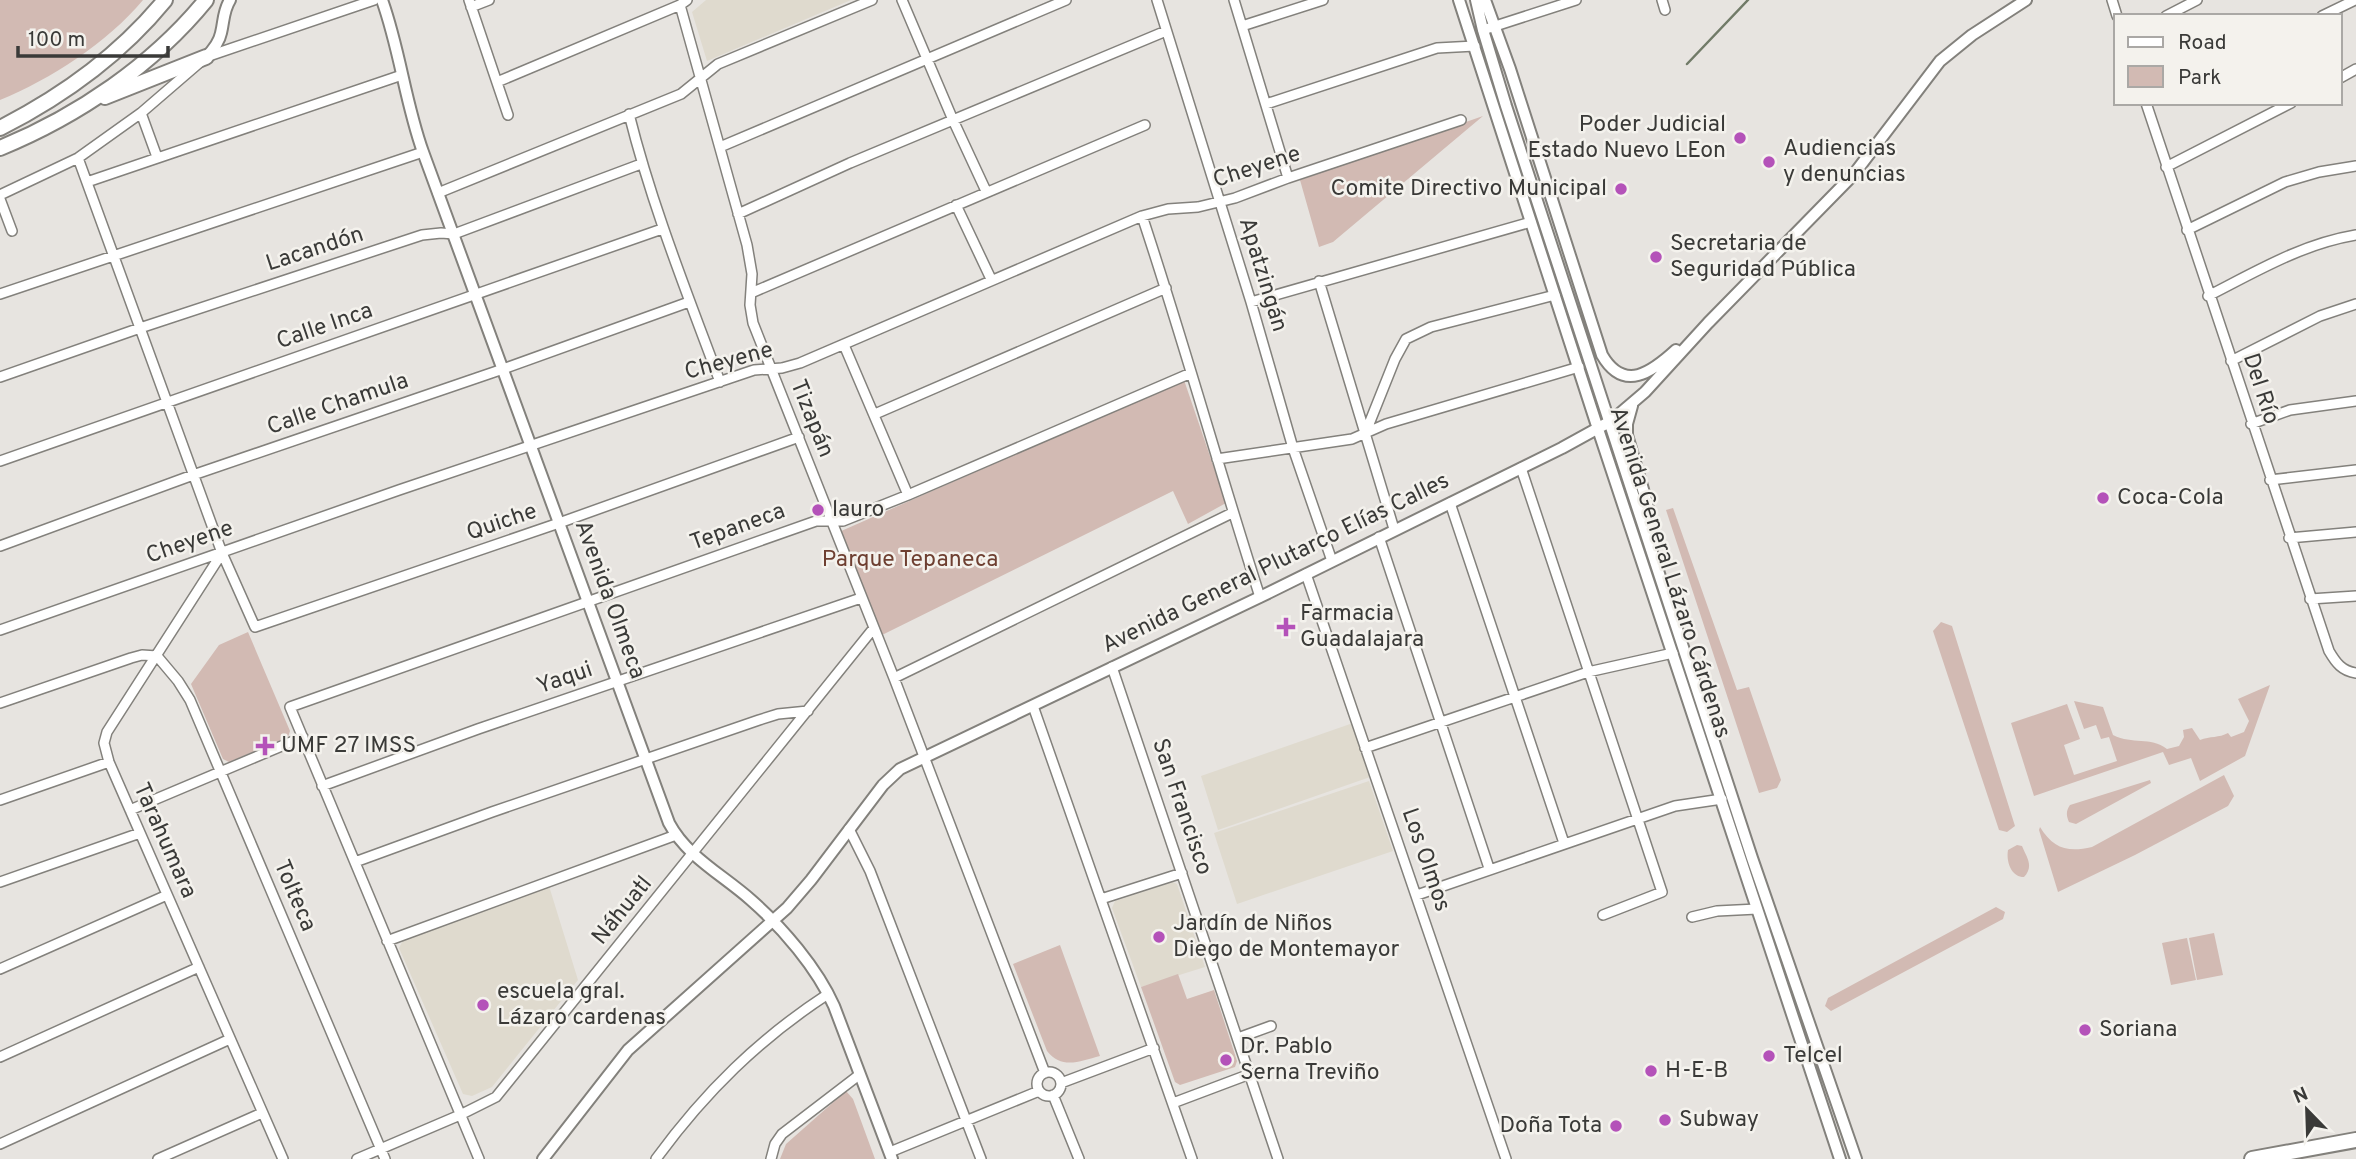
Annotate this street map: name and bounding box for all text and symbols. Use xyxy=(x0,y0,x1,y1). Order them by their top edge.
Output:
scale bar xyxy=(18,14,168,58)
legend xyxy=(2114,14,2342,105)
text: 100 m xyxy=(28,27,85,54)
text: Road xyxy=(2178,30,2227,57)
text: Park xyxy=(2178,65,2221,92)
place label: Poder Judicial Estado Nuevo LEon xyxy=(1528,111,1726,166)
marker: Poder Judicial Estado Nuevo LEon xyxy=(1732,130,1748,146)
place label: Audiencias y denuncias xyxy=(1783,135,1906,190)
street label: Cheyene xyxy=(1210,140,1304,196)
marker: Audiencias y denuncias xyxy=(1761,154,1777,170)
place label: Comite Directivo Municipal xyxy=(1331,175,1607,204)
marker: Comite Directivo Municipal xyxy=(1613,181,1629,197)
street label: Apatzingán xyxy=(1231,214,1293,336)
street label: Lacandón xyxy=(262,221,368,279)
place label: Secretaria de Seguridad Pública xyxy=(1670,230,1856,285)
marker: Secretaria de Seguridad Pública xyxy=(1648,249,1664,265)
street label: Calle Inca xyxy=(273,297,377,357)
street label: Cheyene xyxy=(682,336,776,388)
street label: Del Río xyxy=(2235,350,2285,428)
street label: Calle Chamula xyxy=(263,367,413,443)
street label: Tizapán xyxy=(782,376,840,462)
street label: Avenida General Lázaro Cárdenas xyxy=(1602,404,1736,742)
street label: Avenida General Plutarco Elías Calles xyxy=(1098,467,1454,661)
place label: Coca-Cola xyxy=(2117,484,2224,513)
marker: Coca-Cola xyxy=(2095,490,2111,506)
place label: lauro xyxy=(832,496,884,525)
street label: Quiche xyxy=(463,497,541,549)
street label: Tepaneca xyxy=(686,497,790,559)
marker: lauro xyxy=(810,502,826,518)
street label: Cheyene xyxy=(143,515,237,571)
street label: Avenida Olmeca xyxy=(567,517,651,683)
park label: Parque Tepaneca xyxy=(822,546,998,575)
place label: Farmacia Guadalajara xyxy=(1300,600,1424,655)
marker: Farmacia Guadalajara xyxy=(1278,619,1294,635)
street label: Yaqui xyxy=(533,656,597,702)
place label: UMF 27 IMSS xyxy=(281,732,416,761)
street label: San Francisco xyxy=(1144,735,1218,879)
marker: UMF 27 IMSS xyxy=(255,736,275,756)
street label: Tarahumara xyxy=(126,779,202,903)
street label: Los Olmos xyxy=(1394,804,1456,916)
street label: Tolteca xyxy=(266,856,322,936)
street label: Náhuatl xyxy=(586,871,660,951)
place label: Jardín de Niños Diego de Montemayor xyxy=(1173,910,1399,965)
marker: Jardín de Niños Diego de Montemayor xyxy=(1151,929,1167,945)
place label: escuela gral. Lázaro cardenas xyxy=(497,978,666,1033)
marker: escuela gral. Lázaro cardenas xyxy=(475,997,491,1013)
place label: Soriana xyxy=(2099,1016,2177,1045)
marker: Soriana xyxy=(2077,1022,2093,1038)
place label: Dr. Pablo Serna Treviño xyxy=(1240,1033,1380,1088)
place label: Telcel xyxy=(1783,1042,1843,1071)
marker: Telcel xyxy=(1761,1048,1777,1064)
marker: Dr. Pablo Serna Treviño xyxy=(1218,1052,1234,1068)
place label: H-E-B xyxy=(1665,1057,1728,1086)
marker: H-E-B xyxy=(1643,1063,1659,1079)
north arrow xyxy=(2272,1075,2342,1145)
text: N xyxy=(2290,1082,2312,1110)
place label: Subway xyxy=(1679,1106,1759,1135)
place label: Doña Tota xyxy=(1499,1112,1602,1141)
marker: Subway xyxy=(1657,1112,1673,1128)
marker: Doña Tota xyxy=(1608,1118,1624,1134)

